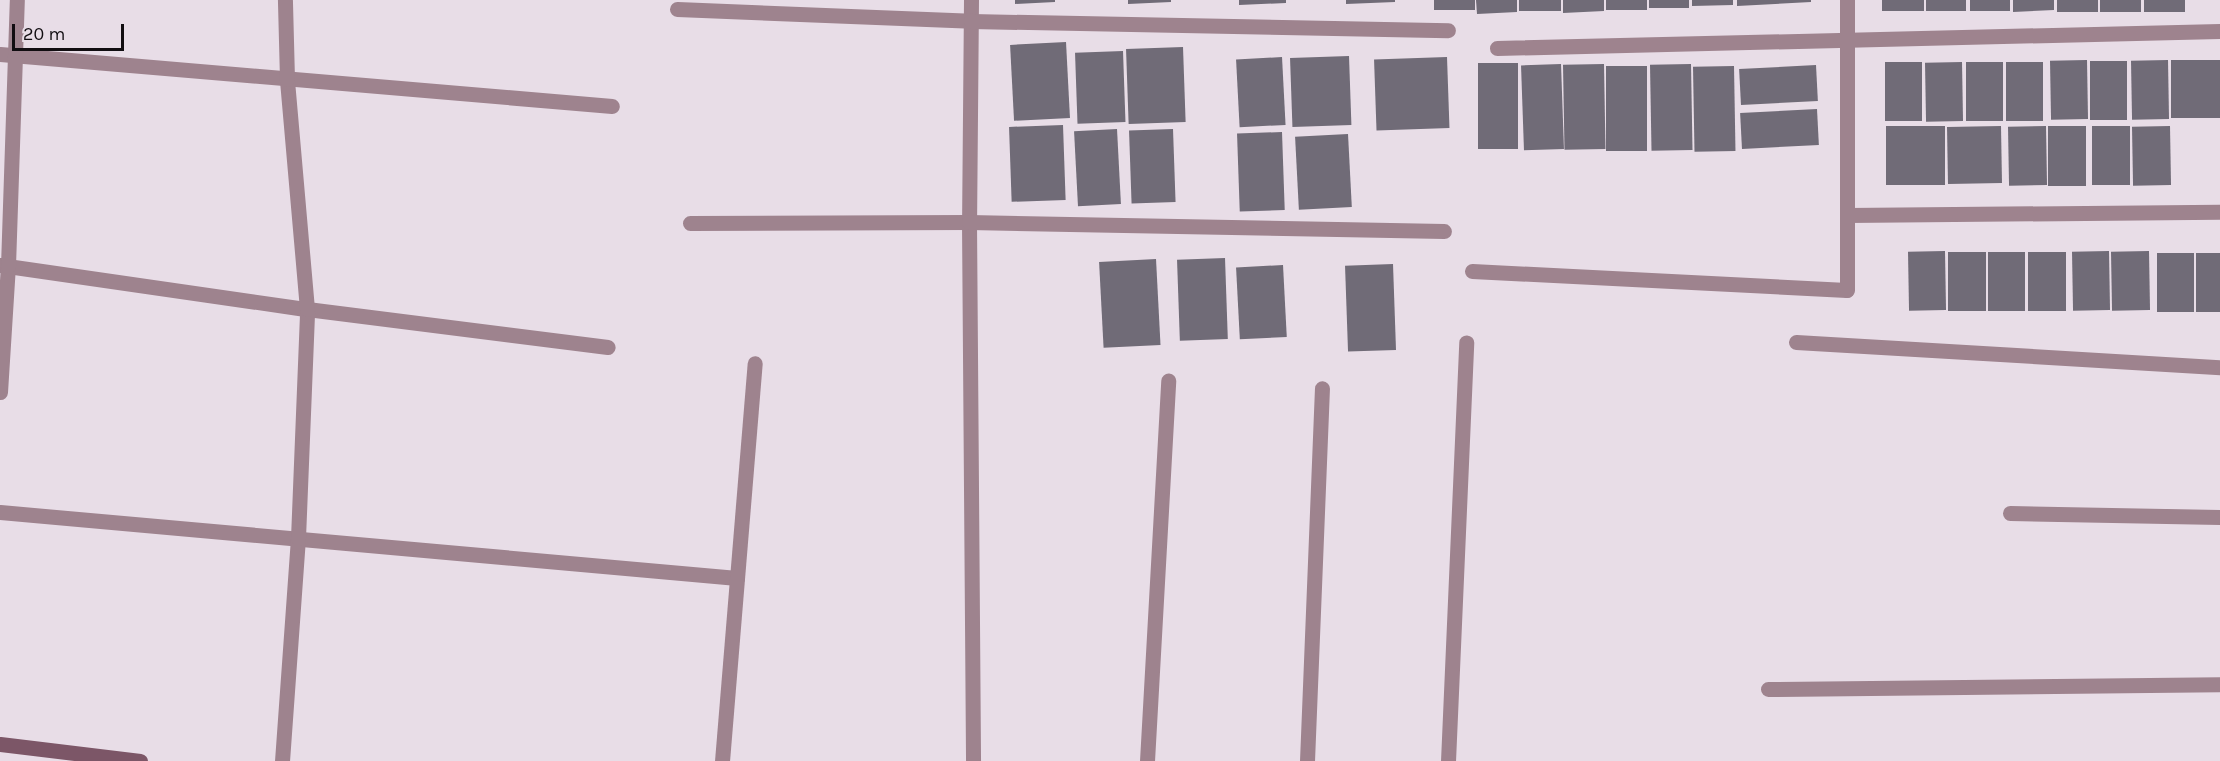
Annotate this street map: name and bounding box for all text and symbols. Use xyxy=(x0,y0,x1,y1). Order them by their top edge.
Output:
scale bar xyxy=(15,12,128,50)
text: 20 m xyxy=(23,23,65,45)

